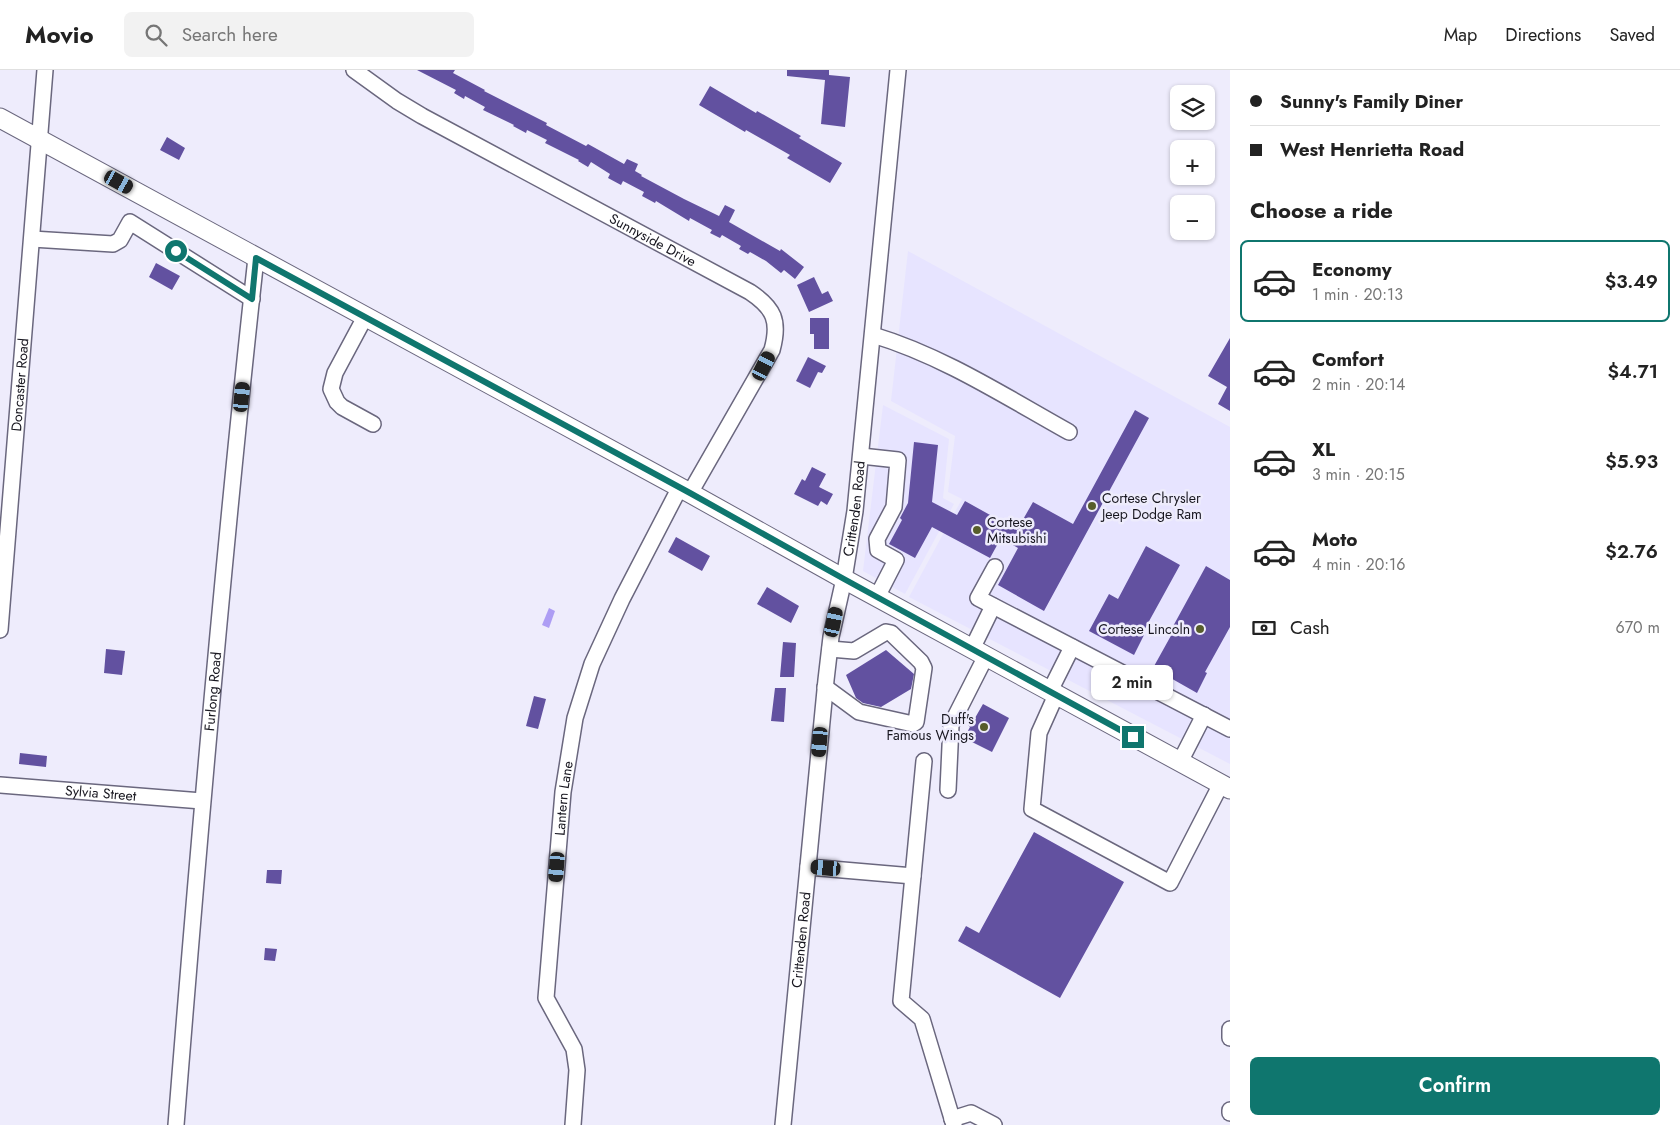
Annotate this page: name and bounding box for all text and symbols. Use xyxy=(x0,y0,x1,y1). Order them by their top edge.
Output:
search box xyxy=(124,12,474,57)
text: Movio xyxy=(25,17,94,52)
icon: search xyxy=(142,21,170,49)
text: Search here xyxy=(182,21,278,48)
text: Map xyxy=(1444,22,1477,48)
text: Directions xyxy=(1505,22,1581,48)
text: Saved xyxy=(1609,22,1655,48)
map controls xyxy=(1170,85,1215,240)
button: layers xyxy=(1170,85,1215,130)
text: Sunny's Family Diner xyxy=(1280,88,1463,115)
text: West Henrietta Road xyxy=(1280,136,1464,163)
button: + xyxy=(1170,140,1215,185)
car xyxy=(102,168,135,196)
text: Choose a ride xyxy=(1250,194,1393,226)
button: − xyxy=(1170,195,1215,240)
street label: Sunnyside Drive xyxy=(606,208,700,271)
route start xyxy=(165,240,187,262)
text: Economy xyxy=(1312,256,1392,283)
icon: car xyxy=(1252,259,1297,304)
text: $3.49 xyxy=(1605,268,1658,295)
text: 1 min · 20:13 xyxy=(1312,283,1403,306)
street label: Doncaster Road xyxy=(6,337,33,432)
text: Comfort xyxy=(1312,346,1384,373)
car xyxy=(750,349,777,383)
icon: car xyxy=(1252,349,1297,394)
text: $4.71 xyxy=(1608,358,1658,385)
text: 2 min · 20:14 xyxy=(1312,373,1405,396)
car xyxy=(232,381,251,413)
text: XL xyxy=(1312,436,1335,463)
icon: car xyxy=(1252,439,1297,484)
text: $5.93 xyxy=(1605,448,1658,475)
street label: Crittenden Road xyxy=(838,460,870,558)
text: 3 min · 20:15 xyxy=(1312,463,1405,486)
place label: Cortese Chrysler Jeep Dodge Ram xyxy=(1100,488,1202,524)
marker: Cortese Chrysler Jeep Dodge Ram xyxy=(1086,500,1098,512)
place label: Cortese Mitsubishi xyxy=(987,512,1047,548)
marker: Cortese Mitsubishi xyxy=(971,524,983,536)
text: Moto xyxy=(1312,526,1357,553)
icon: car xyxy=(1252,529,1297,574)
text: $2.76 xyxy=(1605,538,1658,565)
text: 4 min · 20:16 xyxy=(1312,553,1406,576)
car xyxy=(823,606,844,638)
icon: cash xyxy=(1250,614,1278,642)
text: Cash xyxy=(1290,614,1330,641)
text: 670 m xyxy=(1616,616,1660,639)
place label: Cortese Lincoln xyxy=(1098,619,1190,639)
marker: Cortese Lincoln xyxy=(1194,623,1206,635)
street label: Furlong Road xyxy=(199,651,226,732)
callout: 2 min xyxy=(1092,664,1174,700)
text: 2 min xyxy=(1111,671,1153,694)
place label: Duff's Famous Wings xyxy=(886,709,974,745)
marker: Duff's Famous Wings xyxy=(978,721,990,733)
car xyxy=(811,726,828,758)
route end xyxy=(1122,726,1144,748)
street label: Lantern Lane xyxy=(549,760,578,836)
street label: Sylvia Street xyxy=(64,780,138,806)
car xyxy=(548,851,565,883)
car xyxy=(810,859,841,877)
street label: Crittenden Road xyxy=(786,891,815,989)
button: Confirm xyxy=(1250,1057,1660,1115)

